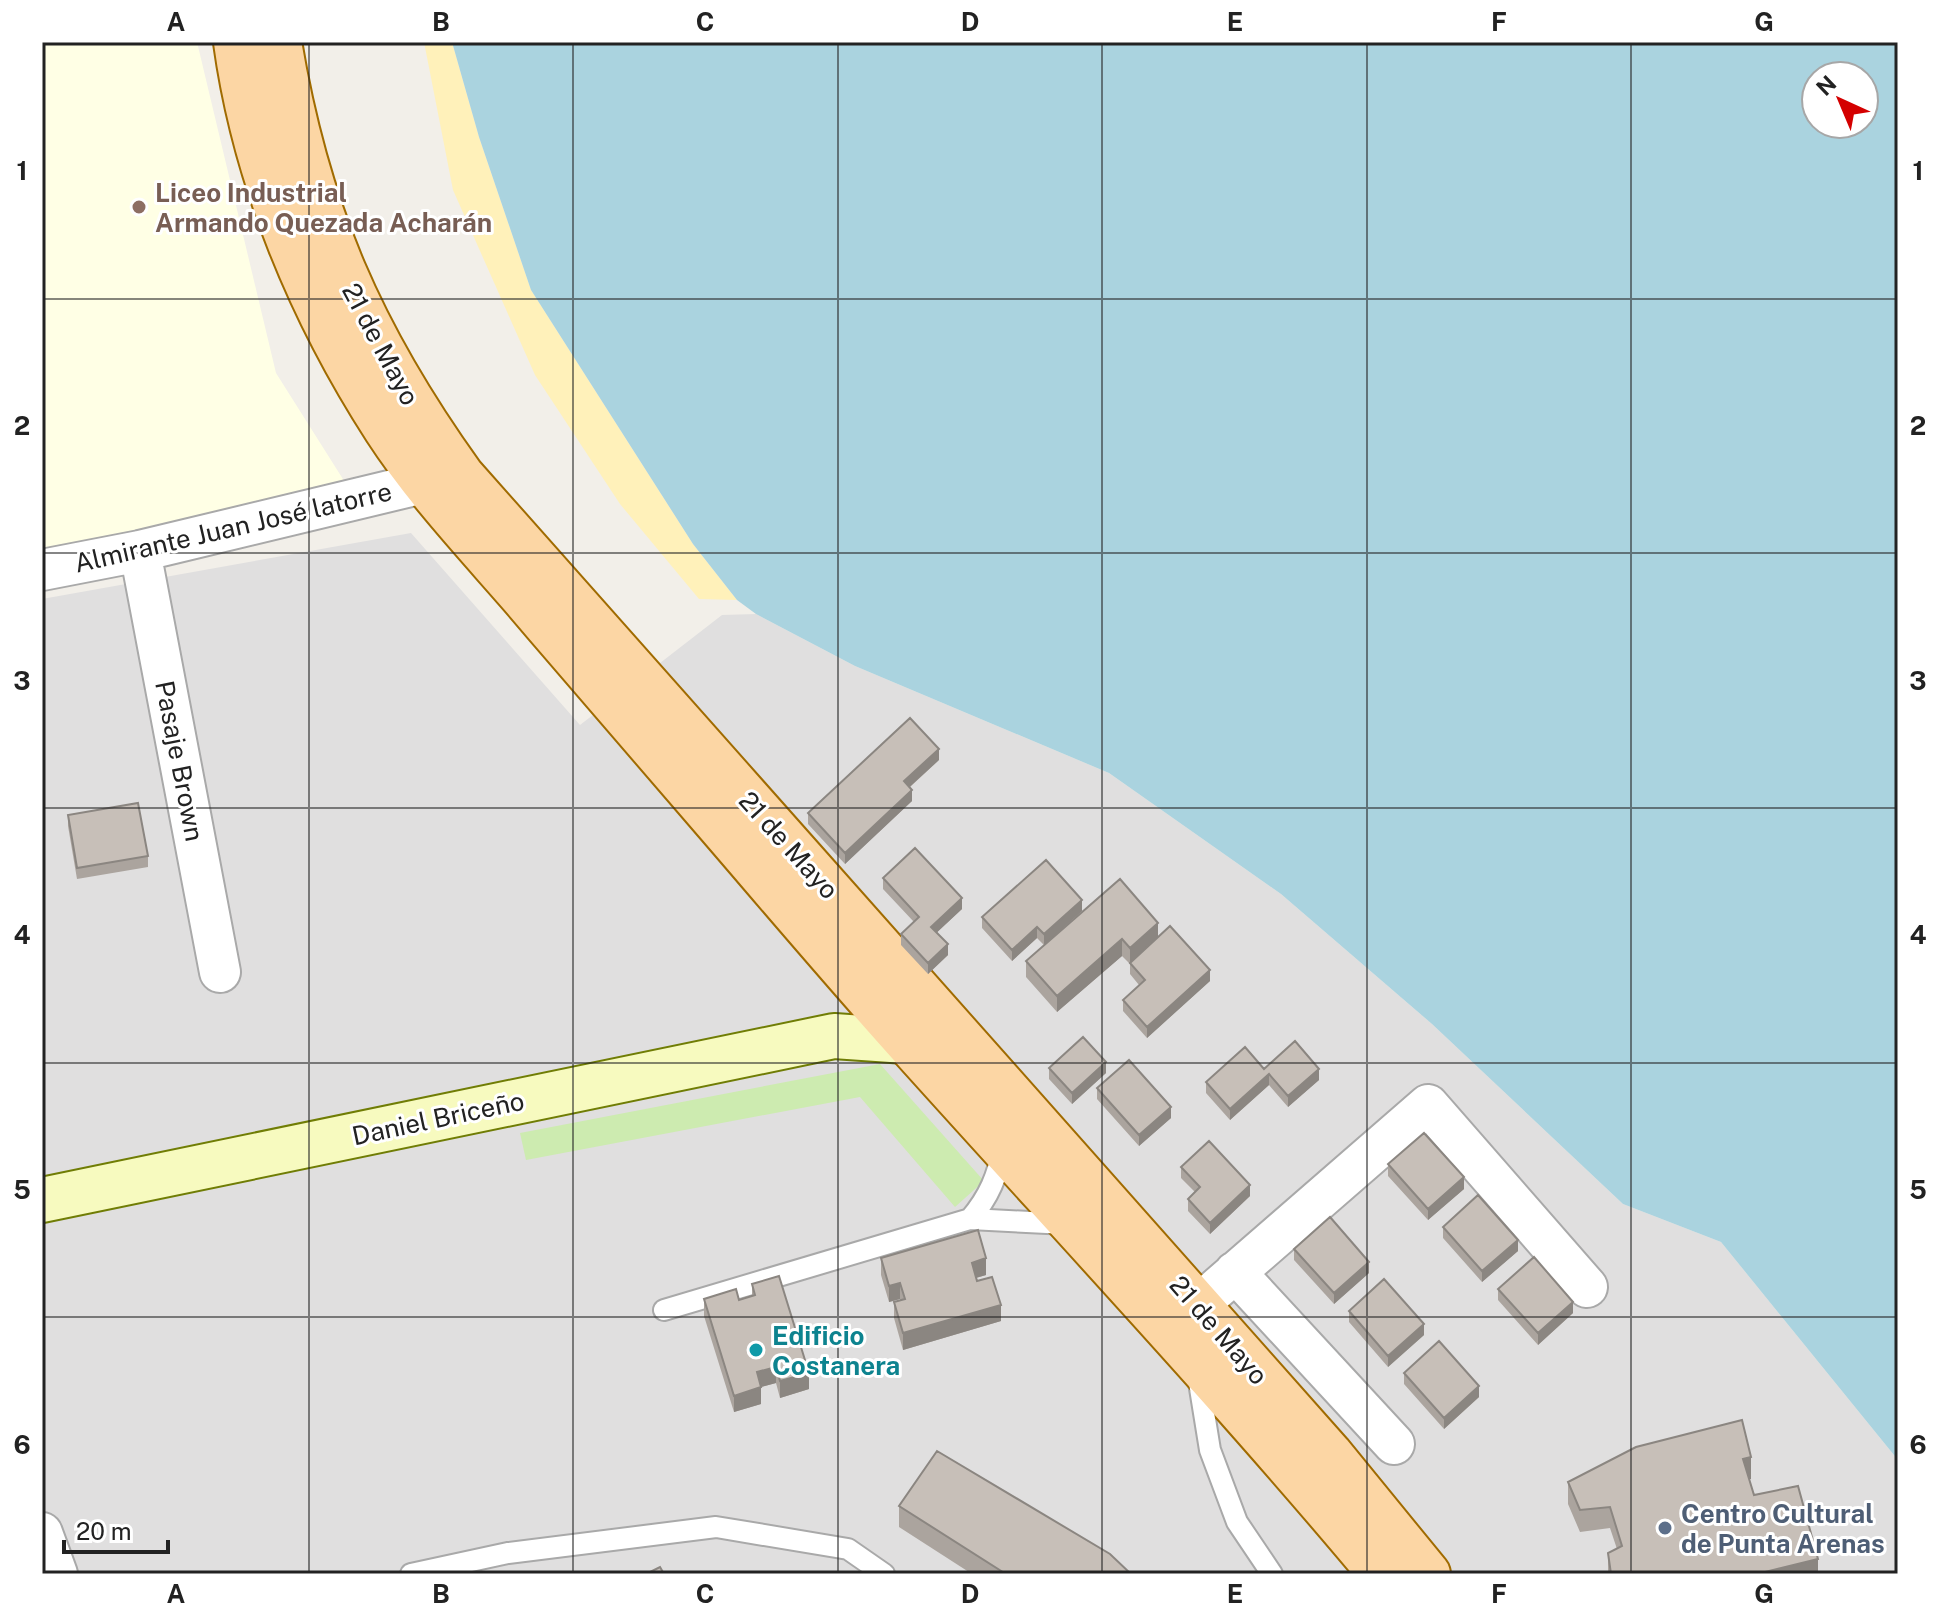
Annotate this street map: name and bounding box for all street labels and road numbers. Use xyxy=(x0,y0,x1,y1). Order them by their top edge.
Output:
street label: 21 de Mayo xyxy=(336,278,426,410)
street label: Almirante Juan José latorre xyxy=(71,475,395,579)
street label: Pasaje Brown xyxy=(149,678,211,844)
street label: 21 de Mayo xyxy=(733,785,845,905)
street label: Daniel Briceño xyxy=(349,1085,527,1151)
street label: 21 de Mayo xyxy=(1163,1269,1275,1391)

